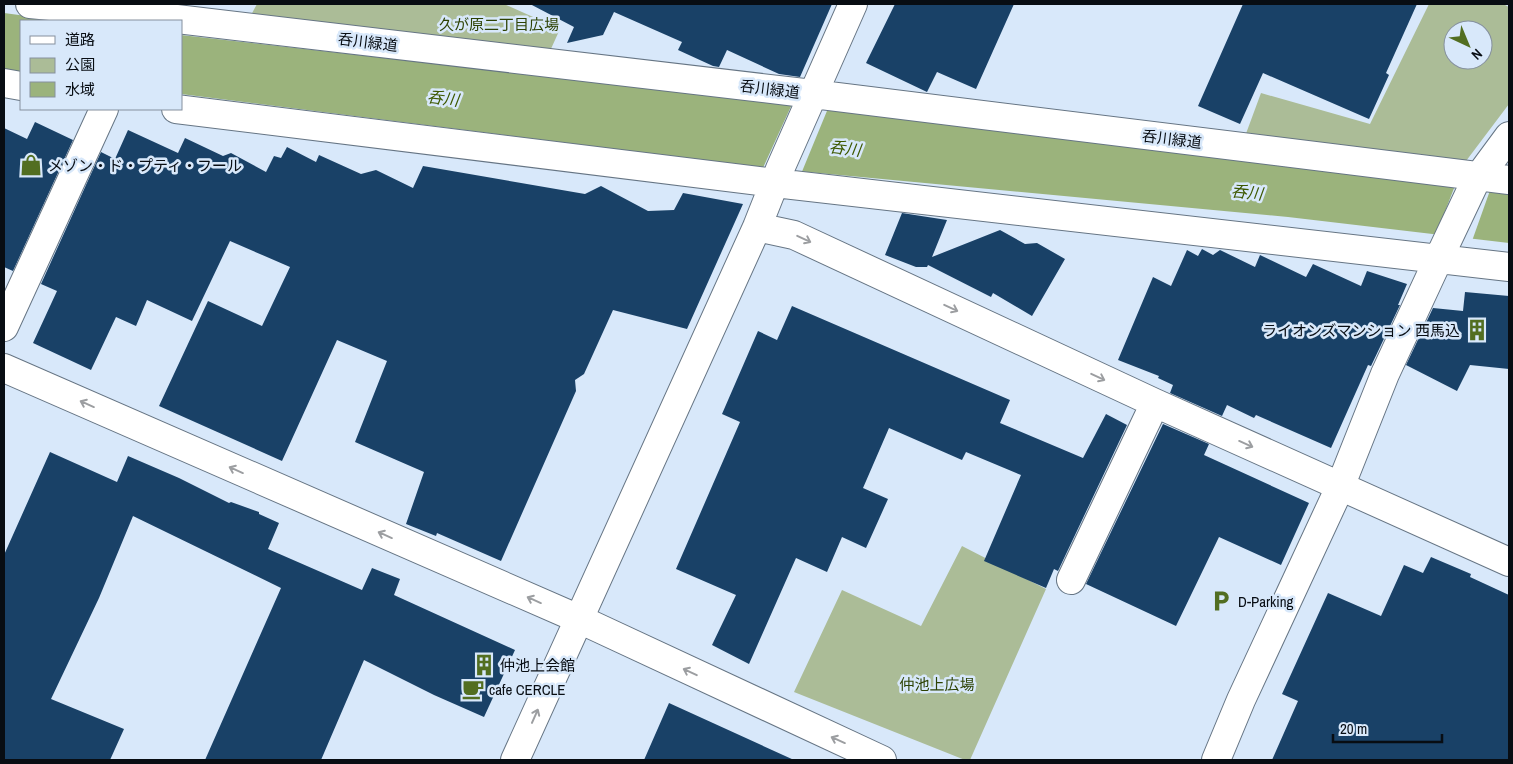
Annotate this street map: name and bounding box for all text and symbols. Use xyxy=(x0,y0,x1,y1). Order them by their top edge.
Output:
park label: 久が原二丁目広場 xyxy=(439,14,559,35)
legend xyxy=(20,20,182,110)
north arrow xyxy=(1443,20,1493,70)
street label: 呑川緑道 xyxy=(337,28,399,56)
text: 道路 xyxy=(65,29,95,50)
text: N xyxy=(1468,45,1486,64)
text: 公園 xyxy=(65,54,95,75)
street label: 呑川緑道 xyxy=(739,75,801,103)
text: 水域 xyxy=(65,79,95,100)
water label: 呑川 xyxy=(426,85,462,111)
street label: 呑川緑道 xyxy=(1141,125,1203,153)
water label: 呑川 xyxy=(828,135,864,161)
shop icon: メゾン・ド・プティ・フール xyxy=(18,152,44,178)
place label: メゾン・ド・プティ・フール xyxy=(48,155,242,176)
water label: 呑川 xyxy=(1230,179,1266,205)
one-way arrow xyxy=(796,235,811,245)
one-way arrow xyxy=(943,304,958,313)
building icon: ライオンズマンション 西馬込 xyxy=(1464,317,1490,343)
place label: ライオンズマンション 西馬込 xyxy=(1262,320,1460,341)
one-way arrow xyxy=(1090,372,1105,382)
one-way arrow xyxy=(80,399,95,408)
one-way arrow xyxy=(1238,440,1253,450)
one-way arrow xyxy=(229,464,244,474)
one-way arrow xyxy=(378,529,393,539)
parking icon: D-Parking xyxy=(1208,588,1234,614)
place label: D-Parking xyxy=(1238,591,1294,612)
one-way arrow xyxy=(527,594,542,604)
building icon: 仲池上会館 xyxy=(471,652,497,678)
place label: 仲池上会館 xyxy=(500,655,575,676)
one-way arrow xyxy=(683,666,698,676)
park label: 仲池上広場 xyxy=(899,674,975,695)
cafe icon: cafe CERCLE xyxy=(460,676,486,702)
place label: cafe CERCLE xyxy=(489,679,566,700)
one-way arrow xyxy=(530,709,540,724)
scale bar xyxy=(1333,712,1442,744)
text: 20 m xyxy=(1340,718,1367,739)
one-way arrow xyxy=(831,735,846,745)

